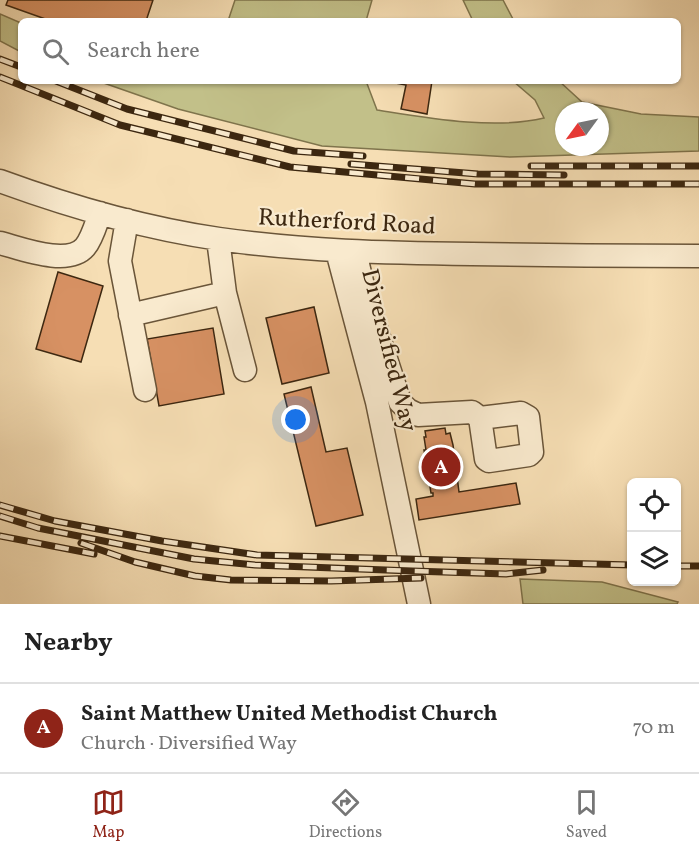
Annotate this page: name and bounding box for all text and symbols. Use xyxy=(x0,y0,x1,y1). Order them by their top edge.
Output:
search box xyxy=(18,18,681,84)
icon: search xyxy=(39,35,72,68)
text: Search here xyxy=(87,36,200,67)
north arrow xyxy=(555,102,609,156)
street label: Rutherford Road xyxy=(257,201,436,245)
street label: Diversified Way xyxy=(351,265,425,436)
your location xyxy=(281,405,310,434)
pin: A xyxy=(422,444,460,490)
map controls xyxy=(627,478,681,586)
button: locate xyxy=(627,478,681,532)
button: layers xyxy=(627,532,681,586)
text: Nearby xyxy=(24,625,113,661)
text: Saint Matthew United Methodist Church xyxy=(81,699,498,730)
text: A xyxy=(36,714,51,742)
text: 70 m xyxy=(632,714,675,742)
text: Church · Diversified Way xyxy=(81,730,297,758)
tab: Map xyxy=(92,786,125,844)
tab: Directions xyxy=(309,786,382,844)
tab: Saved xyxy=(566,786,607,844)

